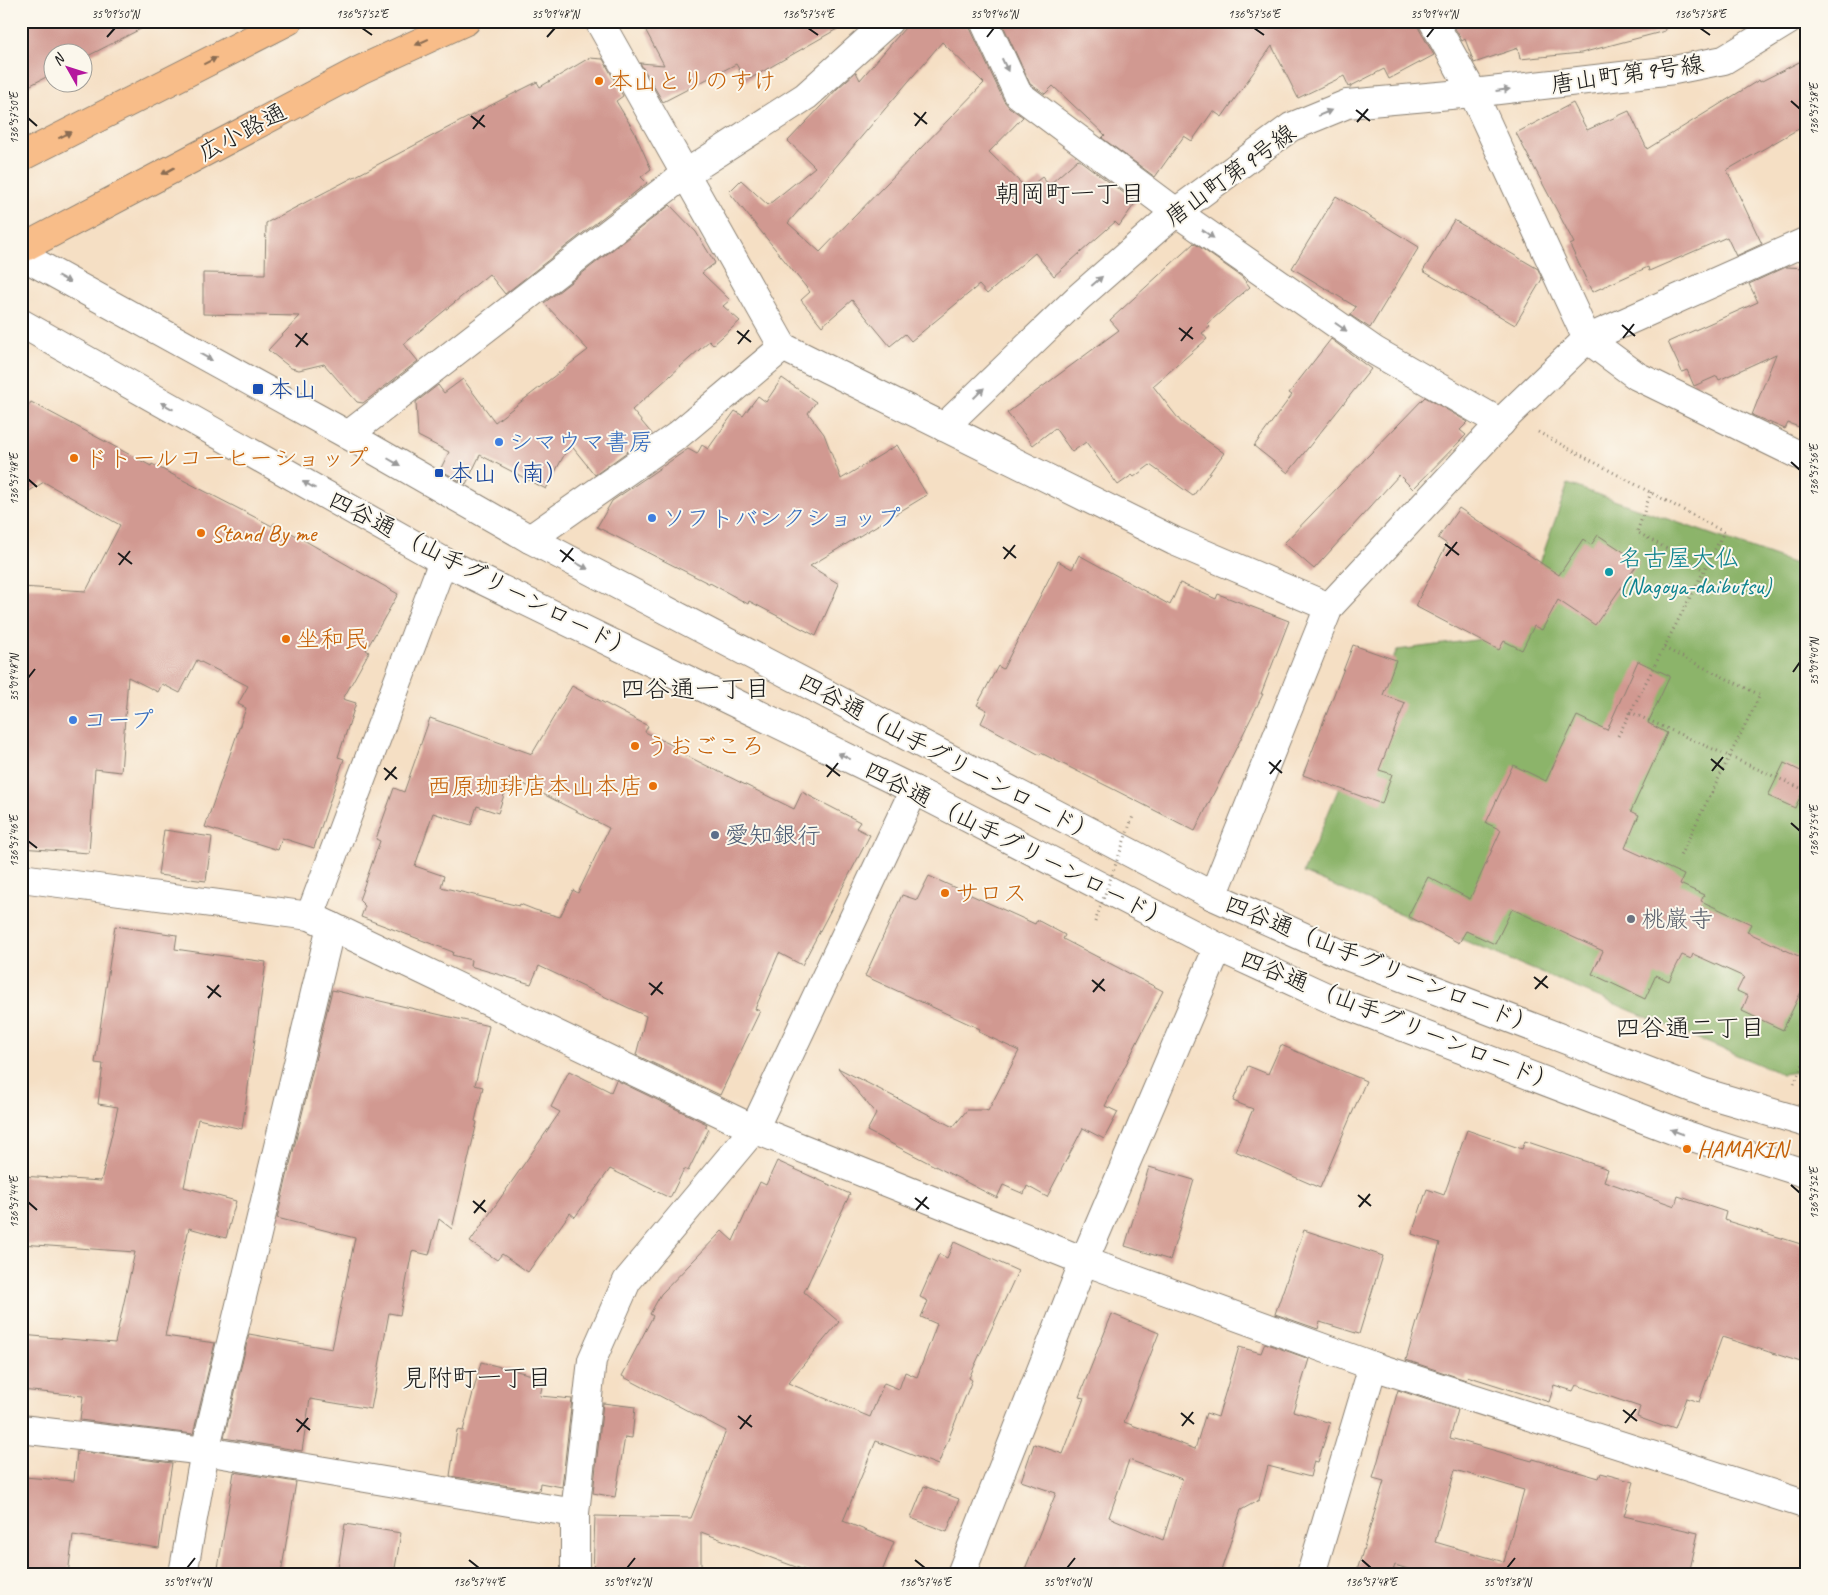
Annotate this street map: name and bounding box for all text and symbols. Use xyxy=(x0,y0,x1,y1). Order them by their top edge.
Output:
text: 35°09'50"N xyxy=(91,6,140,22)
text: 136°57'52"E xyxy=(336,6,390,22)
text: 35°09'48"N xyxy=(531,6,580,22)
text: 136°57'54"E xyxy=(782,6,836,22)
text: 35°09'46"N xyxy=(970,6,1019,22)
text: 136°57'56"E xyxy=(1228,6,1282,22)
text: 35°09'44"N xyxy=(1410,6,1459,22)
text: 136°57'58"E xyxy=(1674,6,1728,22)
one-way arrow xyxy=(414,37,429,46)
north arrow xyxy=(42,42,92,92)
street label: 唐山町第9号線 xyxy=(1548,48,1706,100)
text: N xyxy=(49,50,69,69)
one-way arrow xyxy=(202,57,217,65)
one-way arrow xyxy=(1001,58,1009,72)
place label: 本山とりのすけ xyxy=(609,66,777,96)
marker: 本山とりのすけ xyxy=(593,75,605,87)
text: 136°57'58"E xyxy=(1806,81,1822,135)
one-way arrow xyxy=(1495,86,1511,94)
text: 136°57'50"E xyxy=(6,90,22,144)
street label: 広小路通 xyxy=(193,96,291,168)
one-way arrow xyxy=(1318,108,1332,116)
street label: 唐山町第9号線 xyxy=(1159,117,1301,233)
one-way arrow xyxy=(57,131,72,139)
one-way arrow xyxy=(161,167,175,175)
district label: 朝岡町一丁目 xyxy=(995,178,1145,210)
one-way arrow xyxy=(1201,229,1215,239)
one-way arrow xyxy=(57,274,71,283)
one-way arrow xyxy=(1090,276,1103,287)
one-way arrow xyxy=(1335,322,1348,332)
one-way arrow xyxy=(199,353,214,361)
place label: 本山 xyxy=(269,374,317,404)
marker: 本山 xyxy=(251,382,265,396)
one-way arrow xyxy=(973,387,985,399)
one-way arrow xyxy=(161,401,174,410)
place label: シマウマ書房 xyxy=(509,427,653,457)
marker: シマウマ書房 xyxy=(493,436,505,448)
text: 136°57'56"E xyxy=(1806,442,1822,496)
place label: ドトールコーヒーショップ xyxy=(84,443,369,473)
text: 136°57'48"E xyxy=(6,451,22,505)
marker: ドトールコーヒーショップ xyxy=(68,452,80,464)
one-way arrow xyxy=(388,457,401,466)
place label: 本山（南） xyxy=(449,458,569,488)
marker: 本山（南） xyxy=(433,467,445,479)
one-way arrow xyxy=(302,481,315,490)
street label: 四谷通 （山手グリーンロード） xyxy=(324,484,640,666)
place label: ソフトバンクショップ xyxy=(662,503,901,533)
marker: ソフトバンクショップ xyxy=(646,512,658,524)
place label: Stand By me xyxy=(211,518,319,548)
marker: Stand By me xyxy=(195,527,207,539)
place label: 名古屋大仏 (Nagoya-daibutsu) xyxy=(1619,543,1772,601)
one-way arrow xyxy=(575,562,589,570)
marker: 名古屋大仏 (Nagoya-daibutsu) xyxy=(1603,566,1615,578)
place label: 坐和民 xyxy=(296,624,368,654)
marker: 坐和民 xyxy=(280,633,292,645)
text: 35°09'40"N xyxy=(1806,637,1822,686)
text: 35°09'48"N xyxy=(6,653,22,702)
street label: 四谷通（山手グリーンロード） xyxy=(793,666,1103,850)
district label: 四谷通一丁目 xyxy=(620,673,770,705)
place label: コープ xyxy=(83,705,154,735)
marker: コープ xyxy=(67,714,79,726)
place label: うおごころ xyxy=(645,731,765,761)
marker: うおごころ xyxy=(629,740,641,752)
one-way arrow xyxy=(837,752,851,760)
street label: 四谷通 （山手グリーンロード） xyxy=(860,754,1176,936)
place label: 西原珈琲店本山本店 xyxy=(427,771,643,801)
marker: 西原珈琲店本山本店 xyxy=(647,780,659,792)
text: 136°57'54"E xyxy=(1806,803,1822,857)
text: 136°57'46"E xyxy=(6,813,22,867)
place label: 愛知銀行 xyxy=(725,820,821,850)
marker: 愛知銀行 xyxy=(709,829,721,841)
place label: サロス xyxy=(955,878,1027,908)
marker: サロス xyxy=(939,887,951,899)
street label: 四谷通（山手グリーンロード） xyxy=(1220,888,1542,1042)
place label: 桃巌寺 xyxy=(1641,904,1713,934)
marker: 桃巌寺 xyxy=(1625,913,1637,925)
street label: 四谷通 （山手グリーンロード） xyxy=(1236,943,1562,1099)
district label: 四谷通二丁目 xyxy=(1615,1012,1765,1044)
one-way arrow xyxy=(1669,1128,1684,1136)
place label: HAMAKIN xyxy=(1697,1134,1791,1164)
marker: HAMAKIN xyxy=(1681,1143,1693,1155)
text: 136°57'52"E xyxy=(1806,1165,1822,1219)
text: 136°57'44"E xyxy=(6,1174,22,1228)
district label: 見附町一丁目 xyxy=(402,1362,552,1394)
text: 35°09'44"N xyxy=(163,1574,212,1590)
text: 136°57'44"E xyxy=(453,1574,507,1590)
text: 35°09'42"N xyxy=(603,1574,652,1590)
text: 136°57'46"E xyxy=(899,1574,953,1590)
text: 35°09'40"N xyxy=(1043,1574,1092,1590)
text: 136°57'48"E xyxy=(1345,1574,1399,1590)
text: 35°09'38"N xyxy=(1483,1574,1532,1590)

